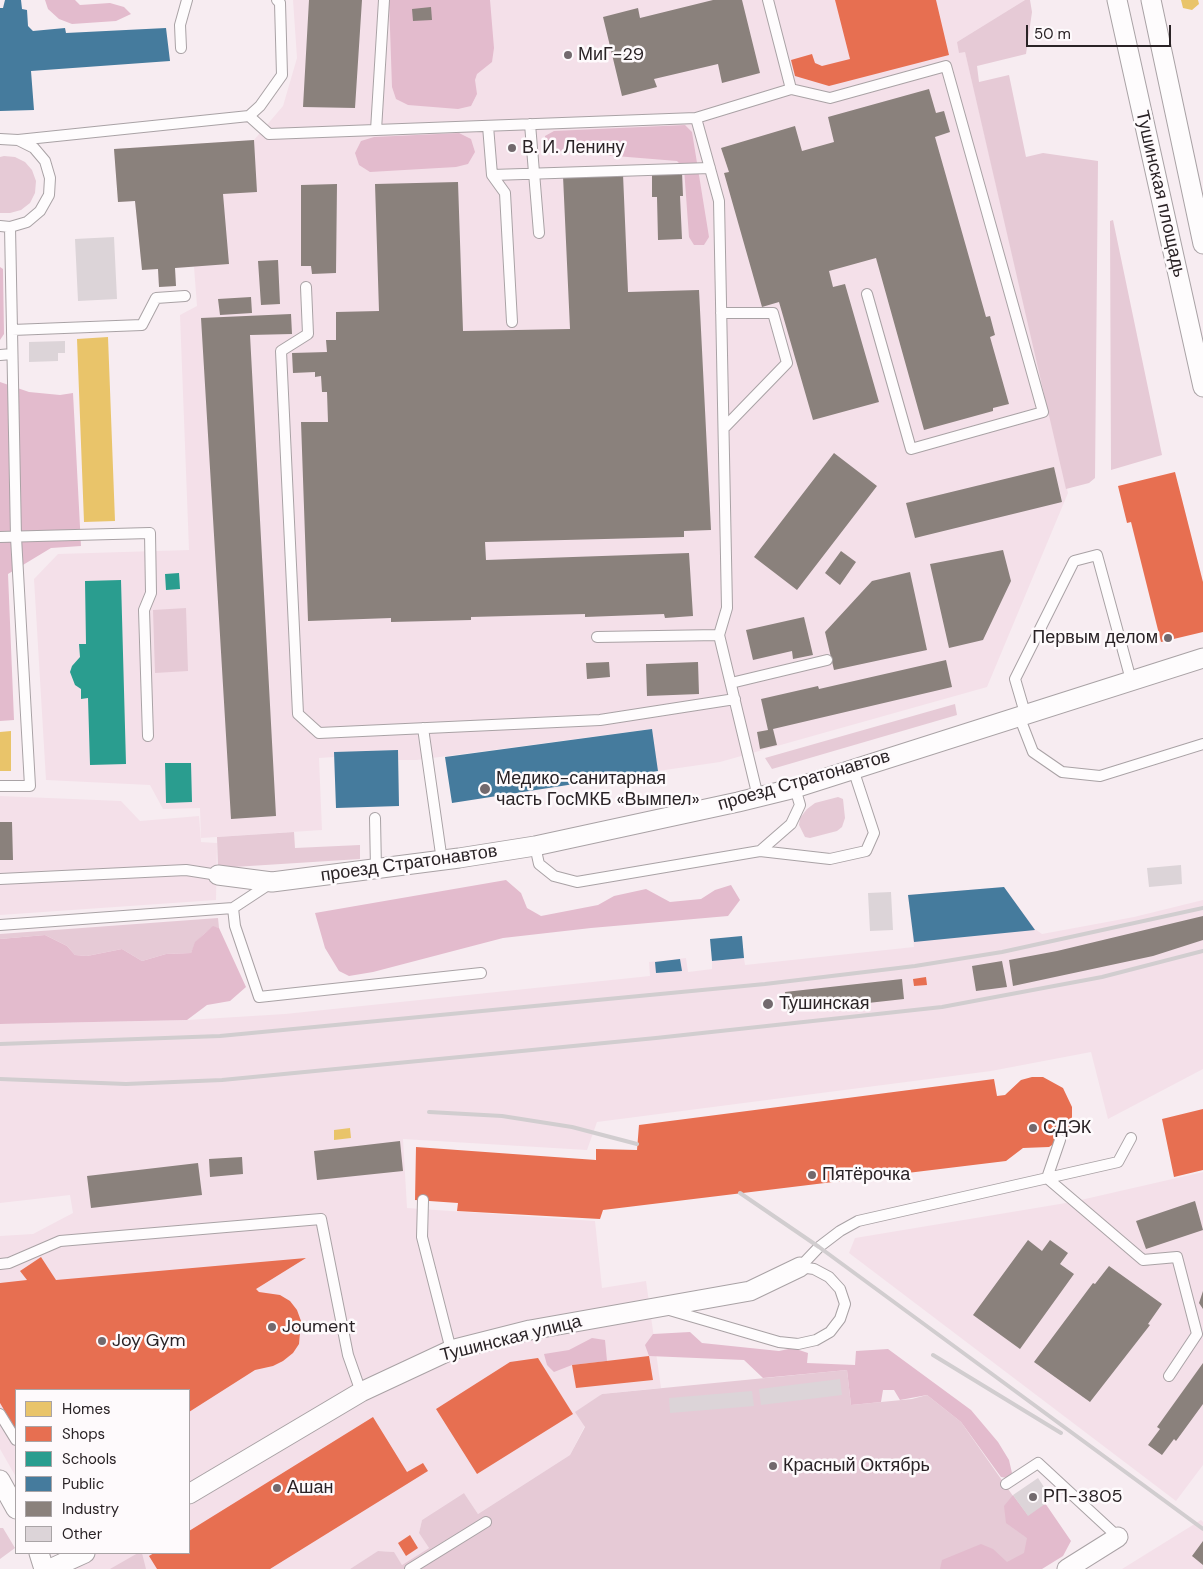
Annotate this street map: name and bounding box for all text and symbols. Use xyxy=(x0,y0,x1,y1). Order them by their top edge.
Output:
scale bar xyxy=(1028,15,1173,47)
text: 50 m xyxy=(1034,24,1071,44)
place label: МиГ-29 xyxy=(578,44,644,66)
marker: МиГ-29 xyxy=(562,49,574,61)
street label: Тушинская площадь xyxy=(1130,109,1190,279)
place label: В. И. Ленину xyxy=(522,137,624,159)
marker: В. И. Ленину xyxy=(506,142,518,154)
place label: Первым делом xyxy=(1032,627,1158,649)
marker: Первым делом xyxy=(1162,632,1174,644)
street label: проезд Стратонавтов xyxy=(715,746,893,816)
place label: Медико-санитарная часть ГосМКБ «Вымпел» xyxy=(496,768,700,811)
marker: Медико-санитарная часть ГосМКБ «Вымпел» xyxy=(478,782,492,796)
street label: проезд Стратонавтов xyxy=(319,841,499,887)
place label: Тушинская xyxy=(779,993,869,1015)
marker: Тушинская xyxy=(761,997,775,1011)
place label: СДЭК xyxy=(1043,1117,1091,1139)
marker: СДЭК xyxy=(1027,1122,1039,1134)
place label: Пятёрочка xyxy=(822,1164,910,1186)
marker: Пятёрочка xyxy=(806,1169,818,1181)
street label: Тушинская улица xyxy=(438,1311,584,1367)
place label: Joument xyxy=(282,1316,356,1338)
marker: Joument xyxy=(266,1321,278,1333)
place label: Joy Gym xyxy=(112,1330,185,1352)
marker: Joy Gym xyxy=(96,1335,108,1347)
legend xyxy=(15,1389,190,1554)
text: Homes xyxy=(62,1399,111,1419)
text: Shops xyxy=(62,1424,105,1444)
text: Schools xyxy=(62,1449,117,1469)
place label: Красный Октябрь xyxy=(783,1455,930,1477)
marker: Красный Октябрь xyxy=(767,1460,779,1472)
text: Public xyxy=(62,1474,104,1494)
place label: Ашан xyxy=(287,1477,333,1499)
marker: Ашан xyxy=(271,1482,283,1494)
place label: РП-3805 xyxy=(1043,1486,1123,1508)
marker: РП-3805 xyxy=(1027,1491,1039,1503)
text: Industry xyxy=(62,1499,119,1519)
text: Other xyxy=(62,1524,102,1544)

